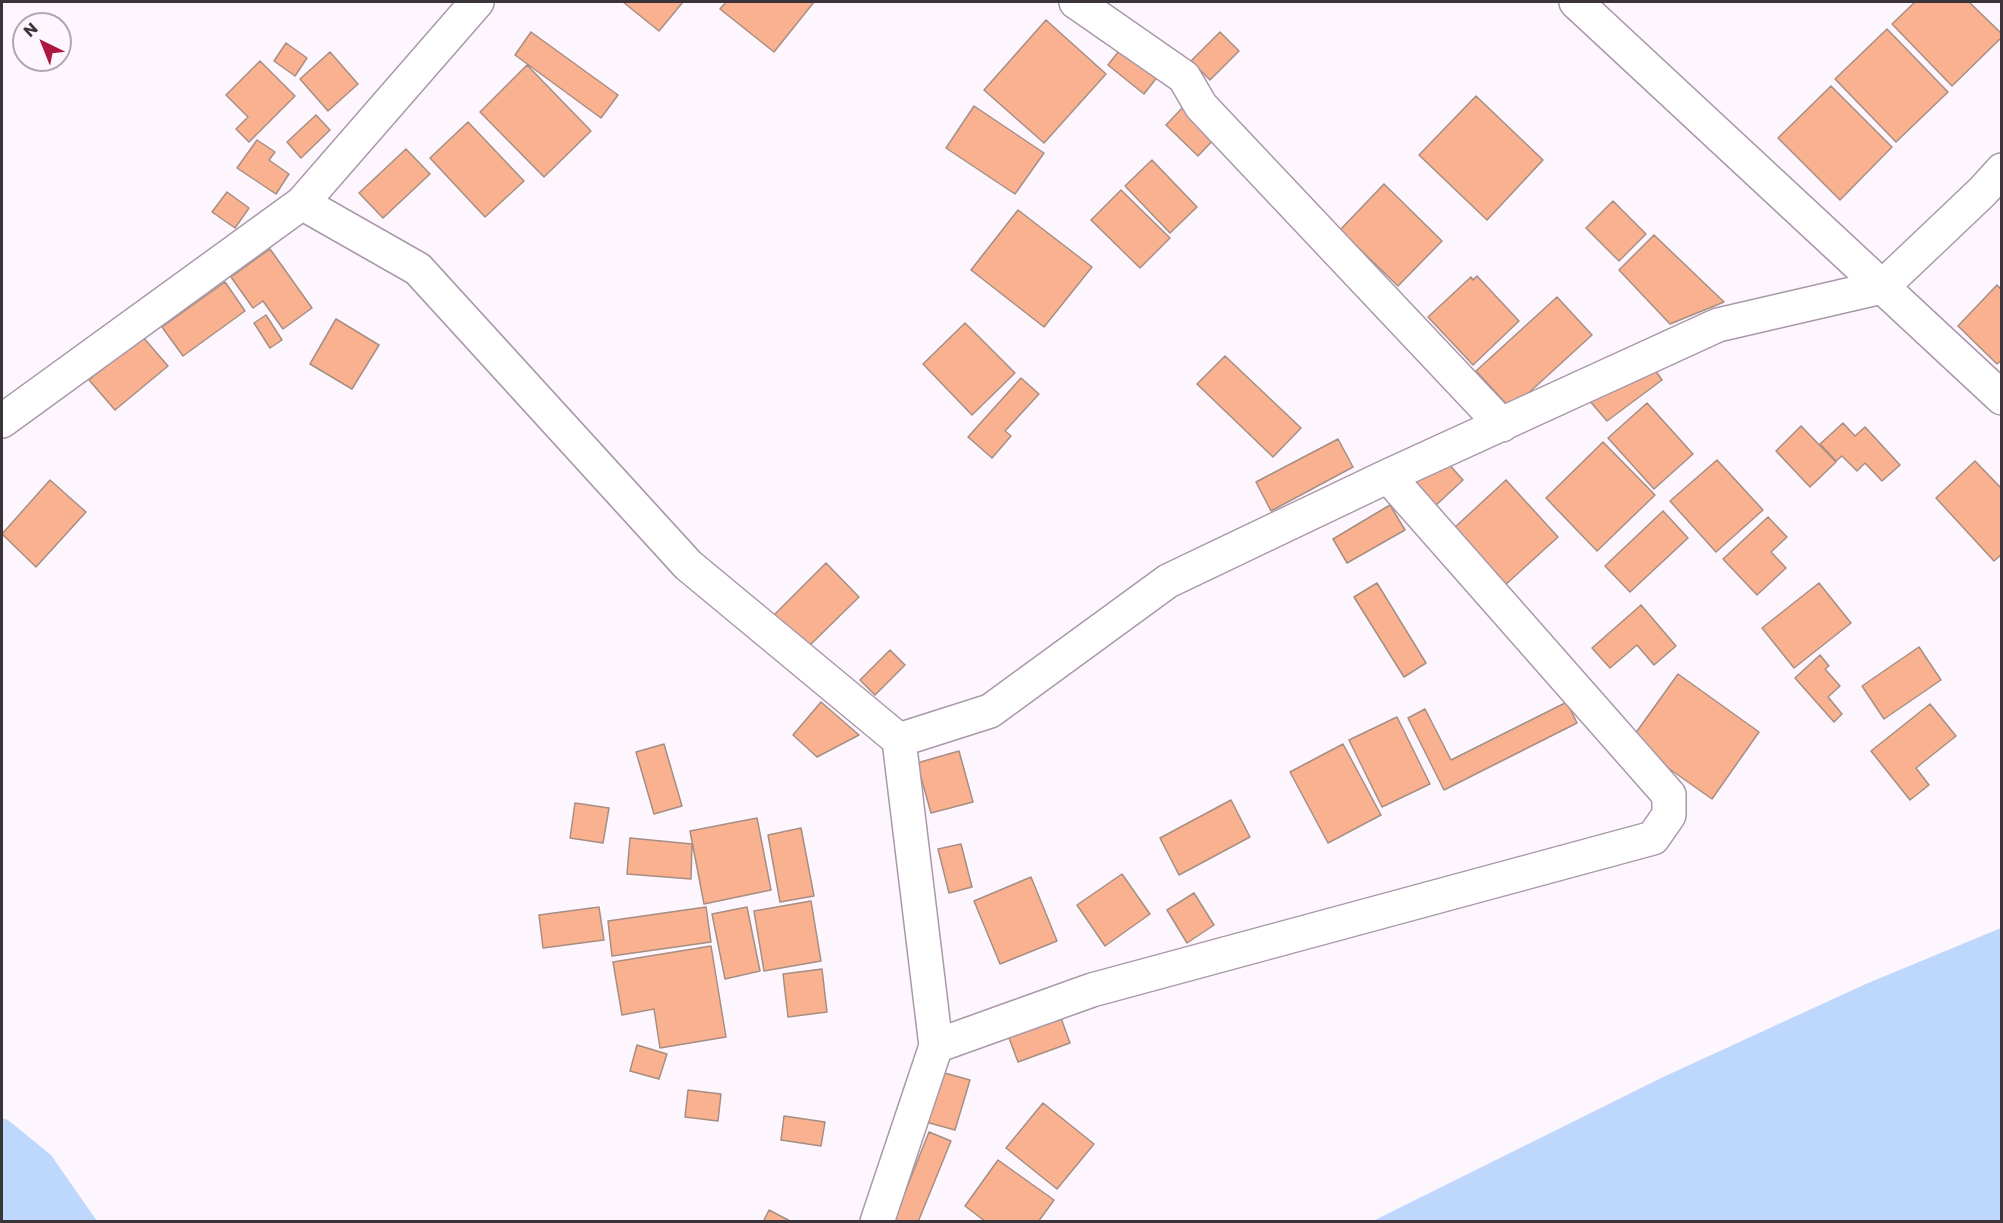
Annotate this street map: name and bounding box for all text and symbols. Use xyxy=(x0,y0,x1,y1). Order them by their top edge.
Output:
north arrow xyxy=(12,12,72,72)
text: N xyxy=(18,17,43,42)

